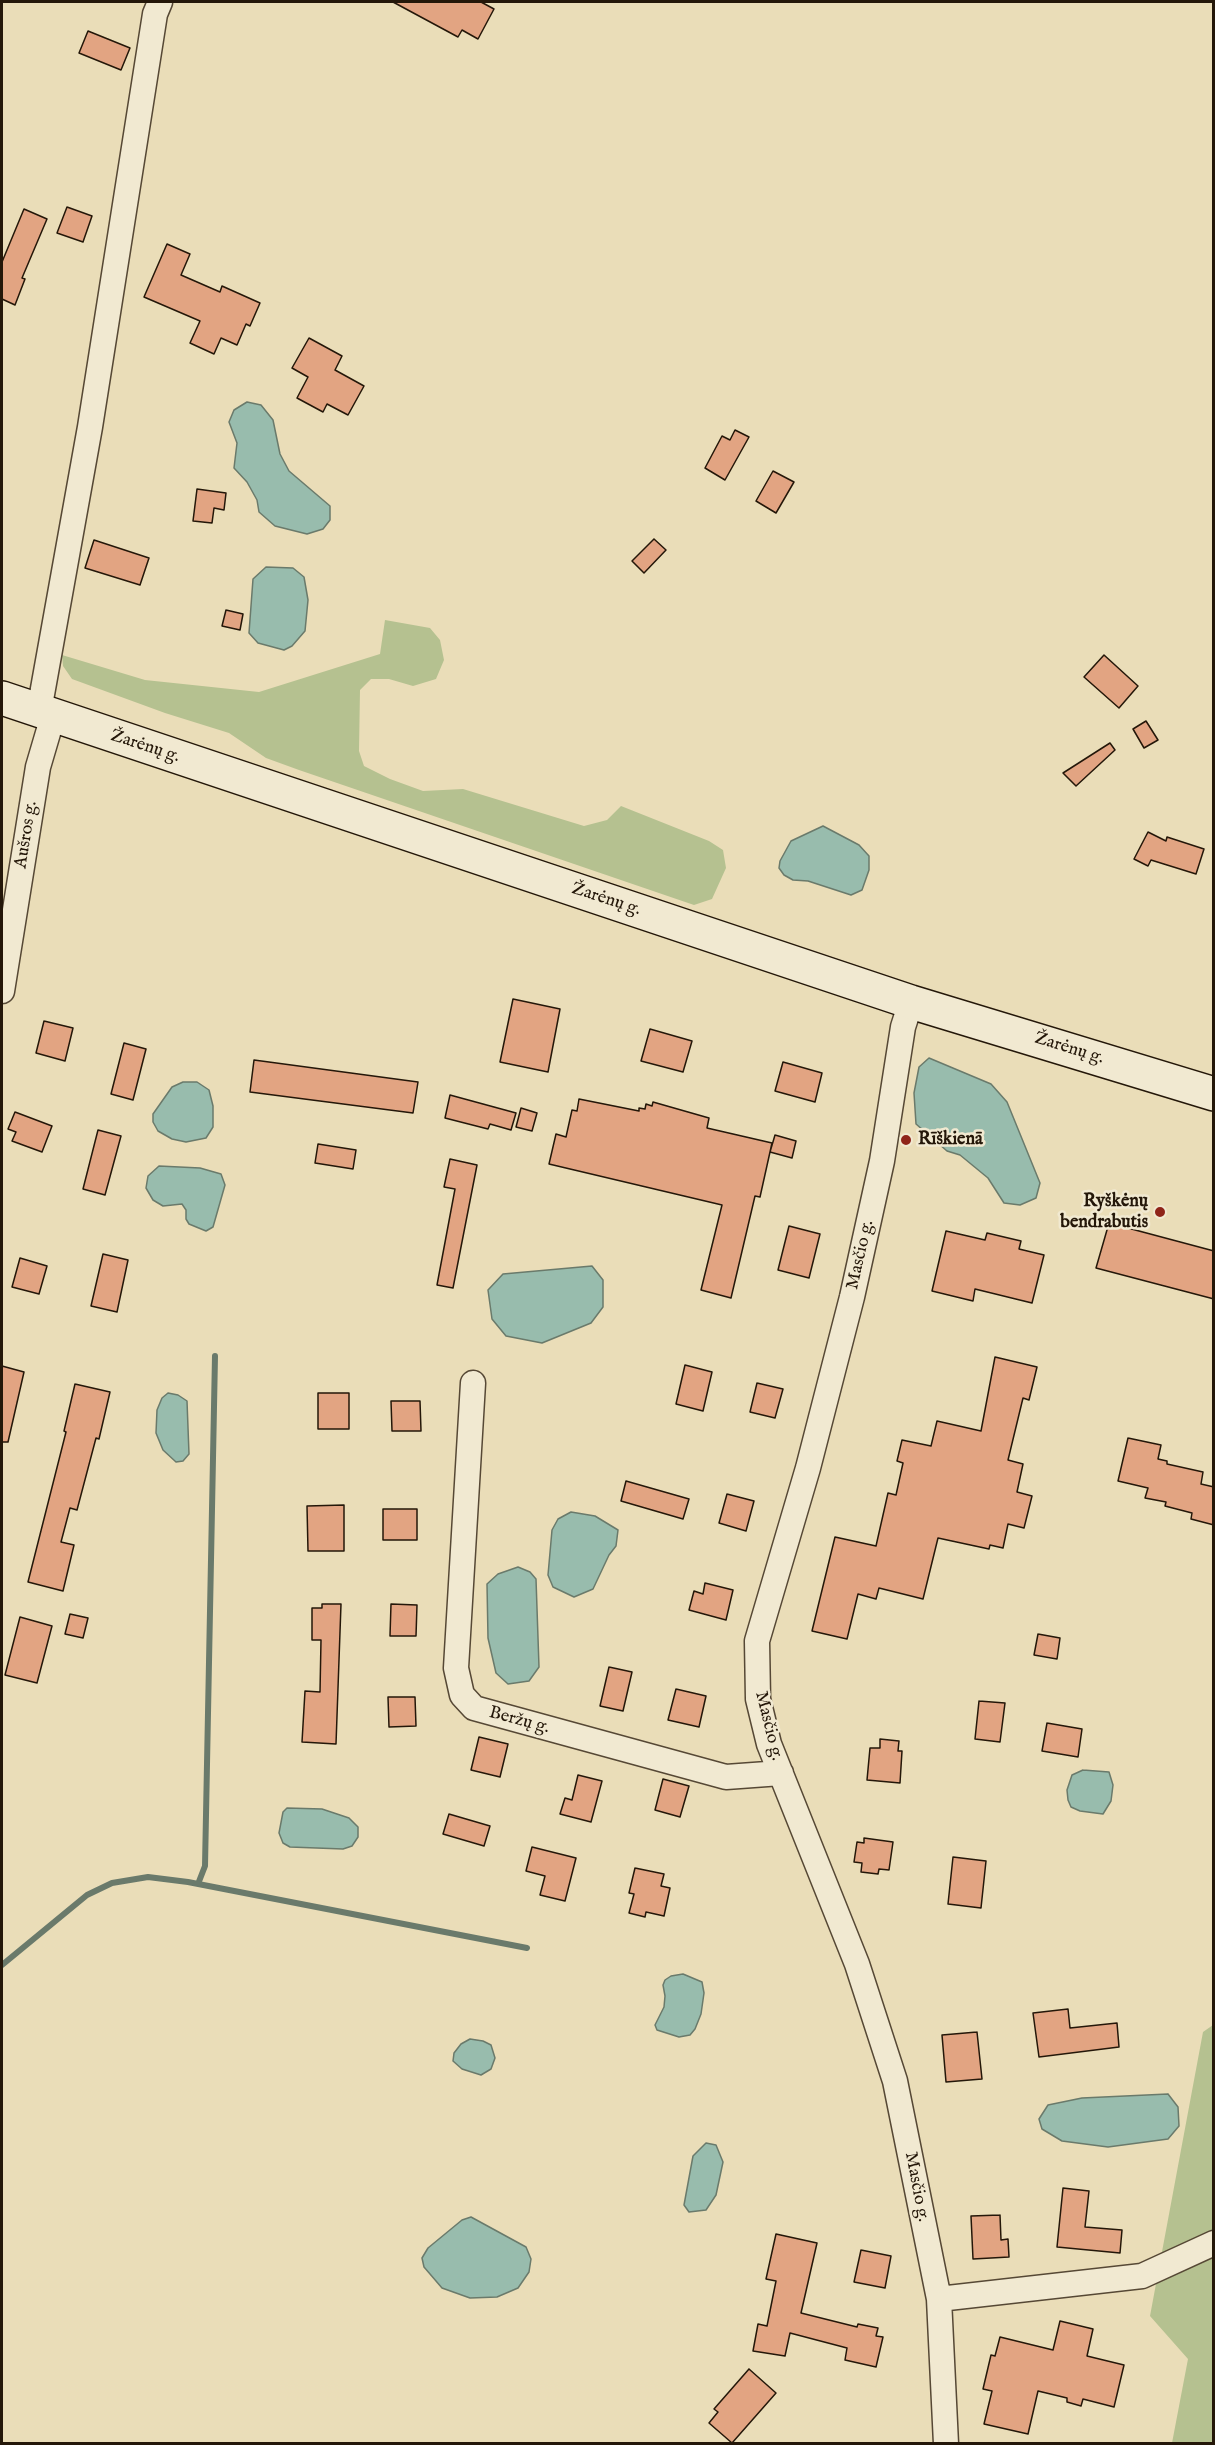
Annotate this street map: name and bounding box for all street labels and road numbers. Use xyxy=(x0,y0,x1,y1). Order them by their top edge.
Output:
street label: Žarėnų g. xyxy=(108,726,182,768)
street label: Aušros g. xyxy=(11,800,43,870)
street label: Žarėnų g. xyxy=(569,879,643,921)
street label: Žarėnų g. xyxy=(1032,1028,1106,1070)
street label: Masčio g. xyxy=(843,1218,879,1292)
street label: Masčio g. xyxy=(749,1689,787,1763)
street label: Beržų g. xyxy=(486,1703,552,1739)
street label: Masčio g. xyxy=(899,2150,933,2224)

